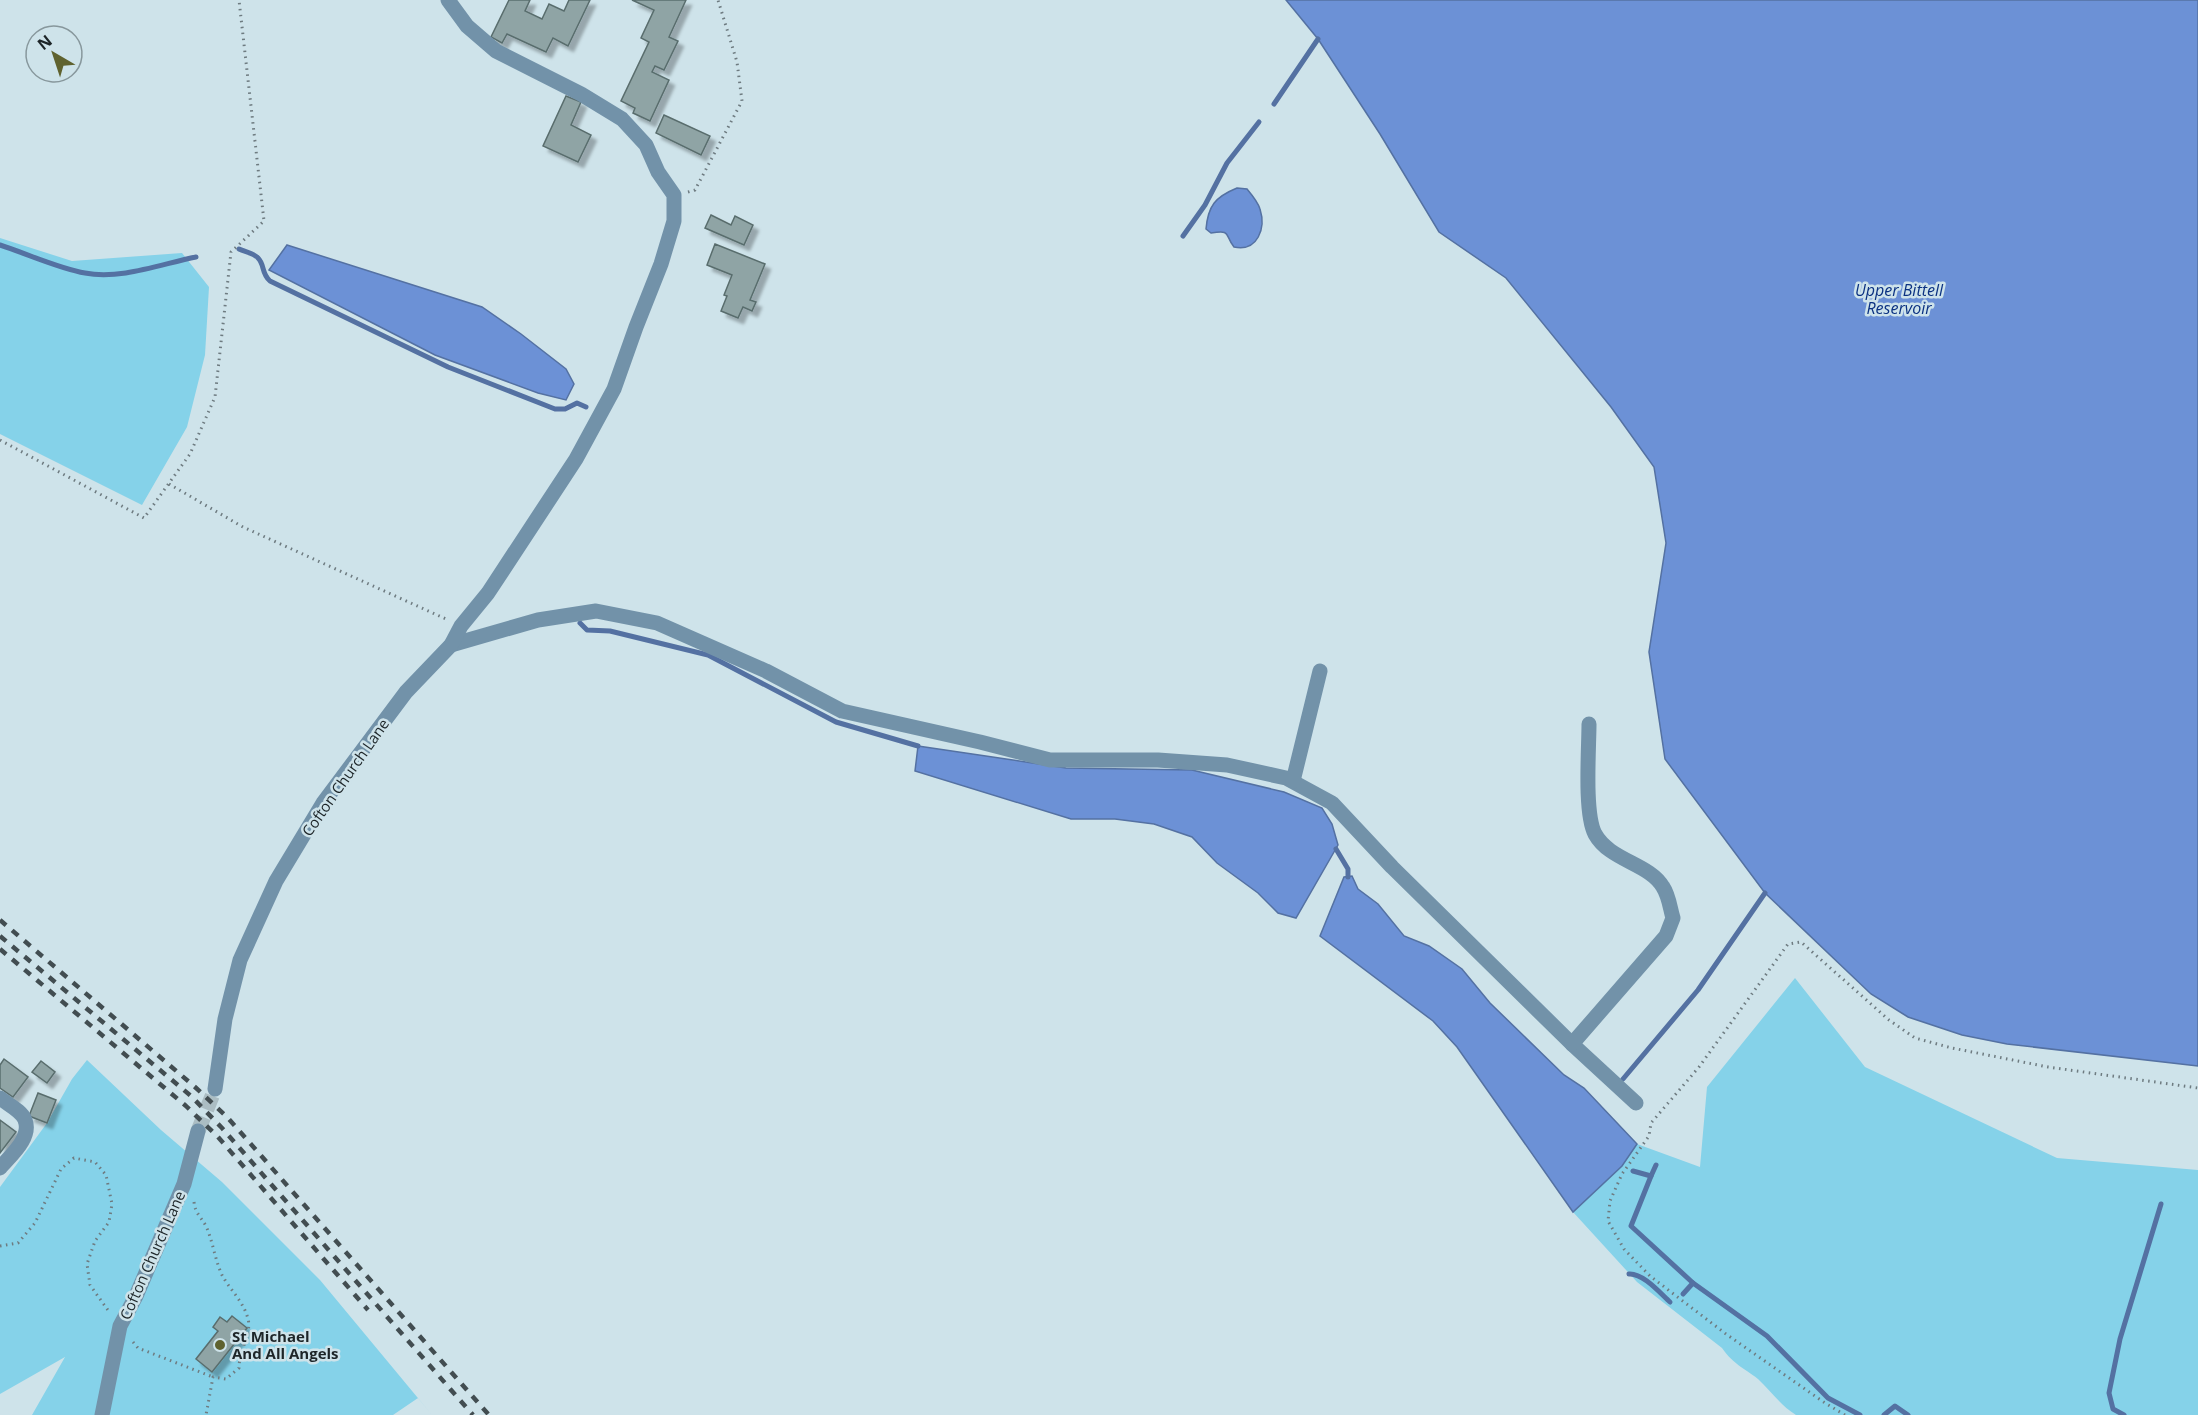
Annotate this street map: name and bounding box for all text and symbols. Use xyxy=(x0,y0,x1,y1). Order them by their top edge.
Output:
north arrow xyxy=(24,24,84,84)
text: N xyxy=(33,30,57,55)
water label: Upper Bittell Reservoir xyxy=(1855,279,1944,319)
street label: Cofton Church Lane xyxy=(297,714,393,840)
street label: Cofton Church Lane xyxy=(115,1187,189,1323)
place label: St Michael And All Angels xyxy=(232,1326,339,1363)
marker: St Michael And All Angels xyxy=(213,1338,227,1352)

